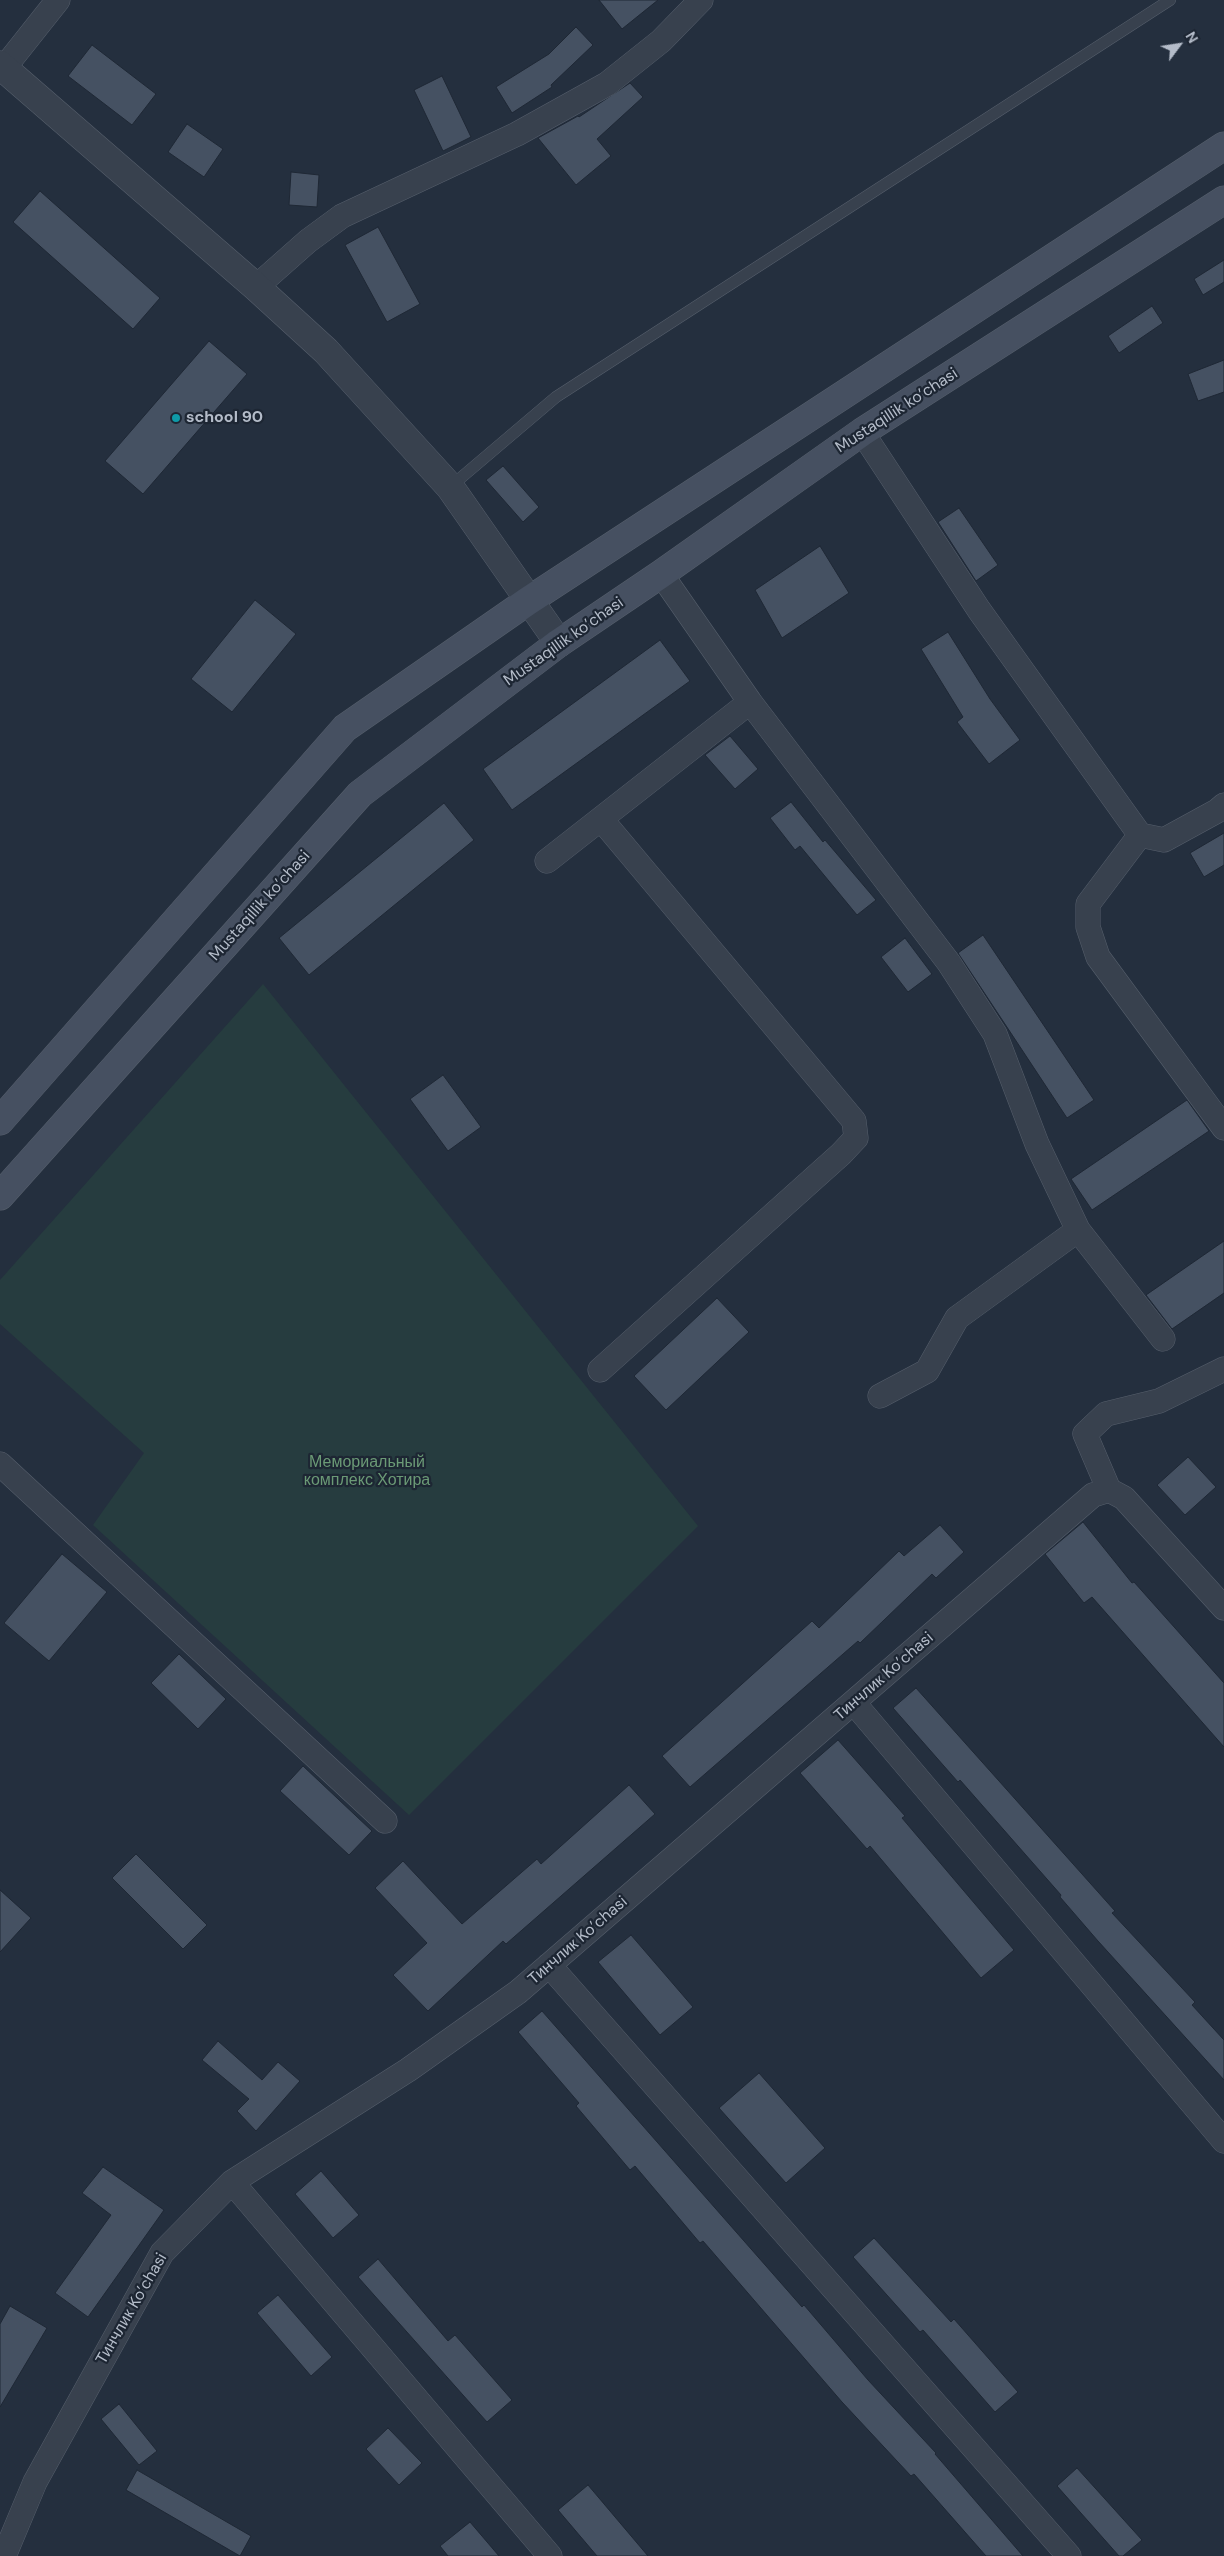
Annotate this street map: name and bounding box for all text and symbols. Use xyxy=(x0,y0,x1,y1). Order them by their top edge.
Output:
north arrow xyxy=(1154,20,1204,70)
text: N xyxy=(1182,28,1202,46)
street label: Mustaqillik ko’chasi xyxy=(832,364,962,458)
place label: school 90 xyxy=(186,408,263,428)
marker: school 90 xyxy=(170,412,182,424)
street label: Mustaqillik ko’chasi xyxy=(500,593,628,691)
street label: Mustaqillik ko’chasi xyxy=(205,847,315,965)
park label: Мемориальный комплекс Хотира xyxy=(304,1453,430,1491)
street label: Тинчлик Ko’chasi xyxy=(830,1629,938,1725)
street label: Тинчлик Ko’chasi xyxy=(524,1893,632,1989)
street label: Тинчлик Ko’chasi xyxy=(92,2250,172,2368)

